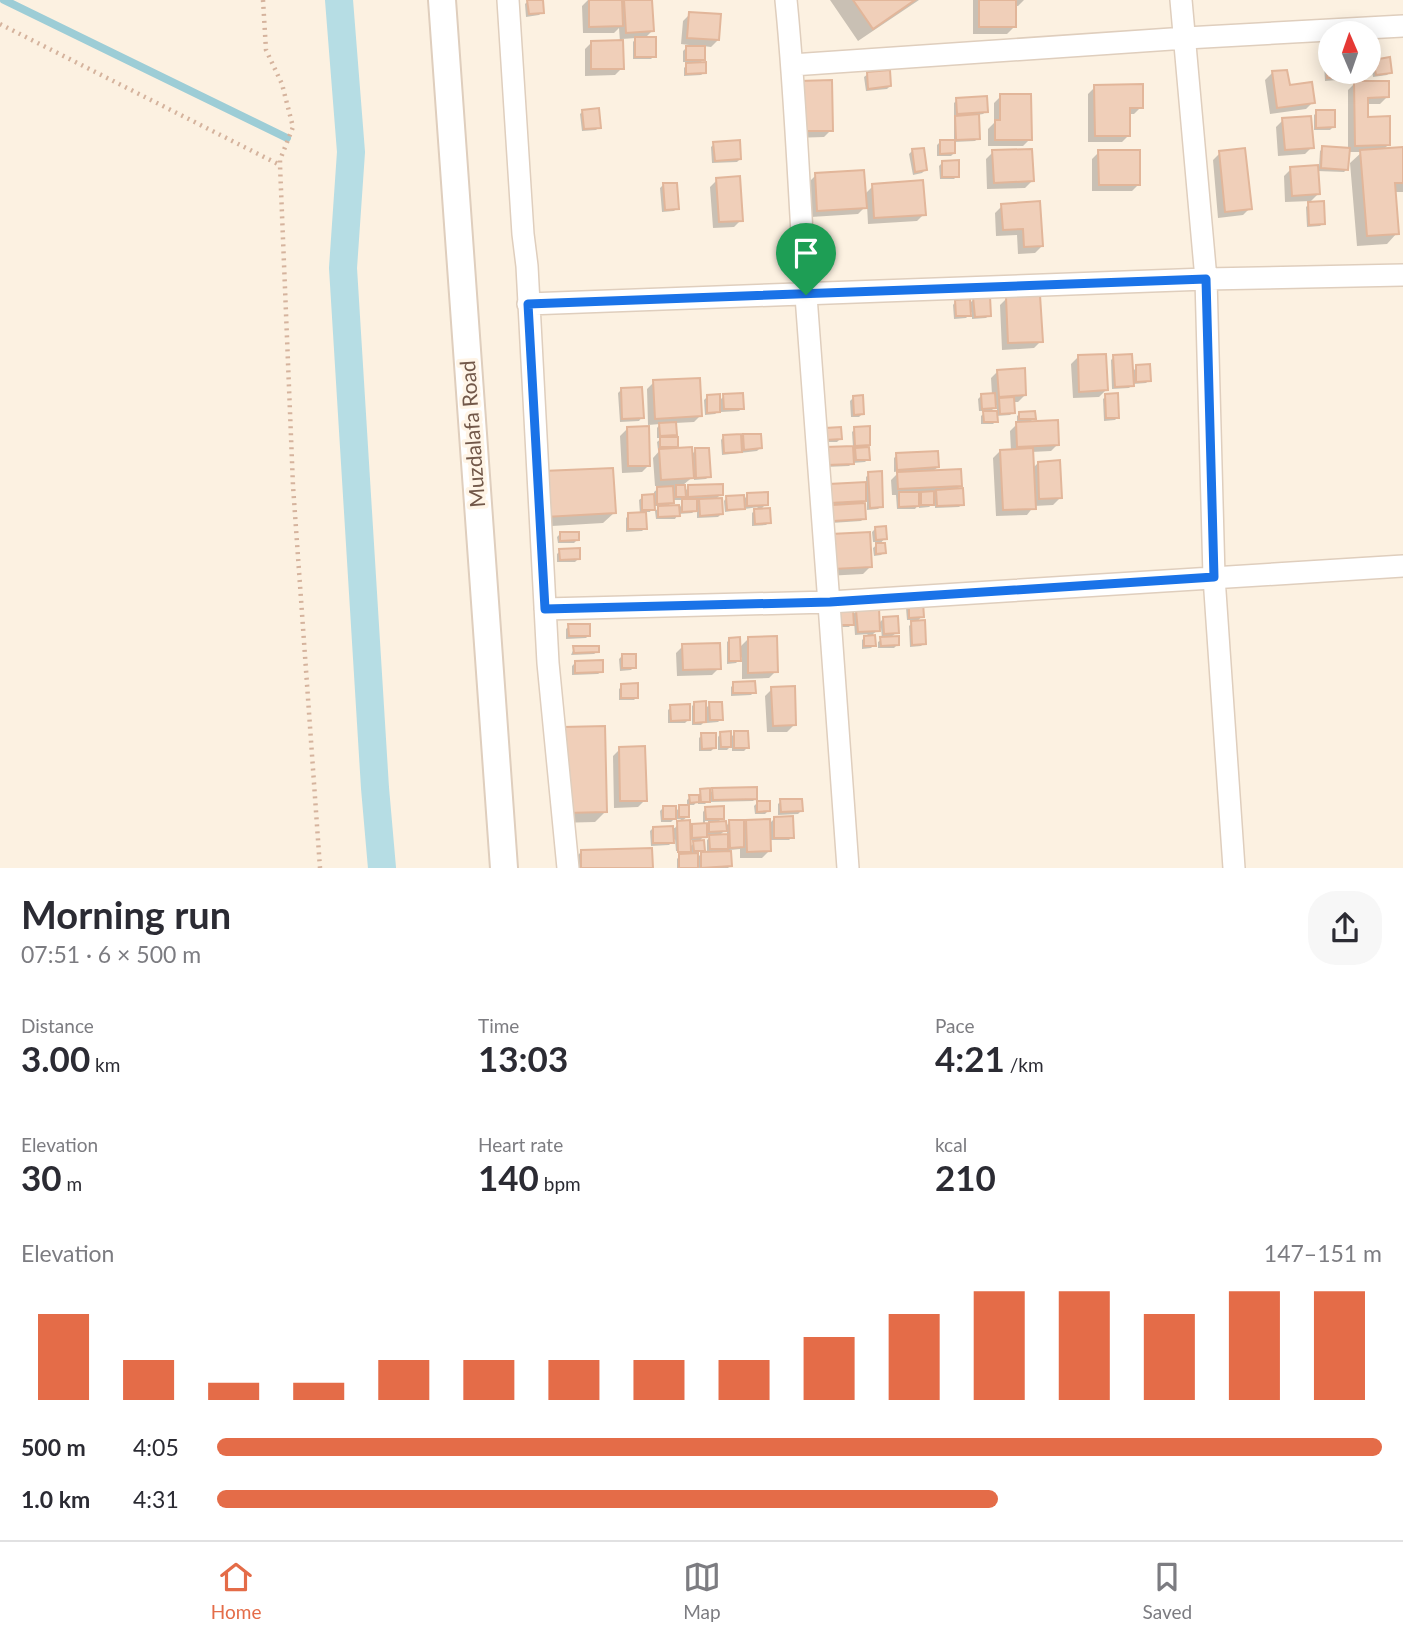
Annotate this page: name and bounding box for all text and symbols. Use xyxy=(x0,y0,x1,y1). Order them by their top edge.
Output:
north arrow xyxy=(1318,21,1381,84)
map controls xyxy=(1318,21,1381,84)
pin xyxy=(776,223,836,295)
icon: arrive xyxy=(787,234,825,272)
street label: Muzdalafa Road xyxy=(454,360,489,509)
text: Morning run xyxy=(21,891,231,937)
button: share xyxy=(1308,891,1382,965)
text: 07:51 · 6 × 500 m xyxy=(21,940,201,968)
text: Distance xyxy=(21,1014,94,1037)
text: Time xyxy=(478,1014,519,1037)
text: Pace xyxy=(935,1014,974,1037)
text: 3.00 xyxy=(21,1037,90,1079)
text: 13:03 xyxy=(478,1037,568,1079)
text: 4:21 xyxy=(935,1037,1005,1079)
text: km xyxy=(90,1053,120,1076)
text: /km xyxy=(1005,1053,1044,1076)
text: Elevation xyxy=(21,1133,98,1156)
text: Heart rate xyxy=(478,1133,563,1156)
text: kcal xyxy=(935,1133,967,1156)
text: 30 xyxy=(21,1156,62,1198)
text: 140 xyxy=(478,1156,539,1198)
text: 210 xyxy=(935,1156,996,1198)
text: m xyxy=(62,1172,82,1195)
text: bpm xyxy=(539,1172,581,1195)
text: Elevation xyxy=(21,1239,114,1267)
text: 147–151 m xyxy=(1264,1239,1382,1267)
text: 500 m xyxy=(21,1433,86,1461)
text: 4:05 xyxy=(133,1433,179,1461)
text: 1.0 km xyxy=(21,1485,90,1513)
text: 4:31 xyxy=(133,1485,179,1513)
tab: Home xyxy=(211,1558,261,1623)
tab: Map xyxy=(683,1558,721,1623)
tab: Saved xyxy=(1143,1558,1192,1623)

